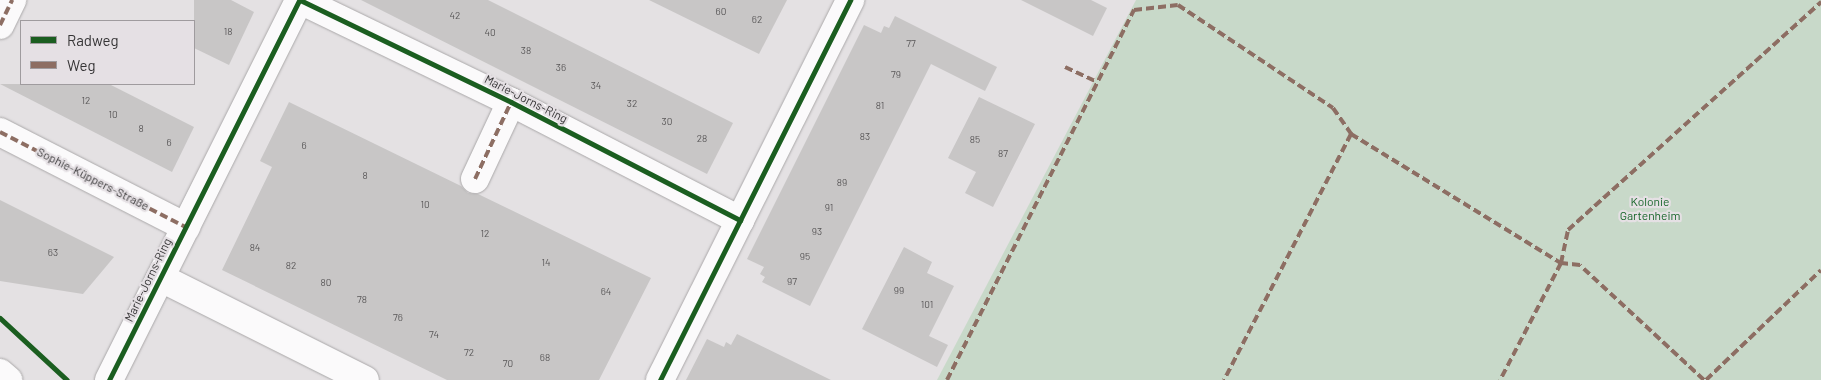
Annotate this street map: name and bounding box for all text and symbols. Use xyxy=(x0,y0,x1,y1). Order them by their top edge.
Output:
house number: 60 xyxy=(716,6,726,18)
house number: 42 xyxy=(450,10,460,22)
house number: 62 xyxy=(752,14,762,26)
legend xyxy=(20,20,195,85)
house number: 18 xyxy=(224,26,232,38)
house number: 40 xyxy=(484,27,496,39)
text: Radweg xyxy=(67,31,119,49)
house number: 77 xyxy=(906,38,916,50)
house number: 38 xyxy=(521,45,531,57)
text: Weg xyxy=(67,56,95,74)
house number: 36 xyxy=(556,62,566,74)
house number: 79 xyxy=(891,69,901,81)
street label: Marie-Jorns-Ring xyxy=(482,72,570,126)
house number: 34 xyxy=(591,80,601,92)
house number: 12 xyxy=(82,95,90,107)
house number: 32 xyxy=(627,98,637,110)
house number: 81 xyxy=(876,100,884,112)
house number: 10 xyxy=(108,109,118,121)
house number: 30 xyxy=(662,116,672,128)
house number: 8 xyxy=(138,123,144,135)
house number: 83 xyxy=(860,131,870,143)
house number: 28 xyxy=(697,133,707,145)
house number: 85 xyxy=(970,134,980,146)
house number: 6 xyxy=(166,137,172,149)
house number: 6 xyxy=(301,140,307,152)
street label: Sophie-Küppers-Straße xyxy=(35,144,151,214)
house number: 87 xyxy=(998,148,1008,160)
house number: 8 xyxy=(362,170,368,182)
house number: 89 xyxy=(837,177,847,189)
park label: Kolonie Gartenheim xyxy=(1620,195,1680,223)
house number: 10 xyxy=(420,199,430,211)
house number: 91 xyxy=(825,202,833,214)
house number: 93 xyxy=(812,226,822,238)
house number: 12 xyxy=(481,228,489,240)
street label: Marie-Jorns-Ring xyxy=(122,236,174,324)
house number: 84 xyxy=(250,242,260,254)
house number: 63 xyxy=(48,247,58,259)
house number: 95 xyxy=(800,251,810,263)
house number: 14 xyxy=(541,257,551,269)
house number: 82 xyxy=(286,260,296,272)
house number: 97 xyxy=(787,276,797,288)
house number: 80 xyxy=(321,277,331,289)
house number: 99 xyxy=(894,285,904,297)
house number: 64 xyxy=(601,286,611,298)
house number: 78 xyxy=(357,294,367,306)
house number: 101 xyxy=(921,299,933,311)
house number: 76 xyxy=(393,312,403,324)
house number: 74 xyxy=(429,329,439,341)
house number: 72 xyxy=(464,347,474,359)
house number: 68 xyxy=(540,352,550,364)
house number: 70 xyxy=(503,358,513,370)

